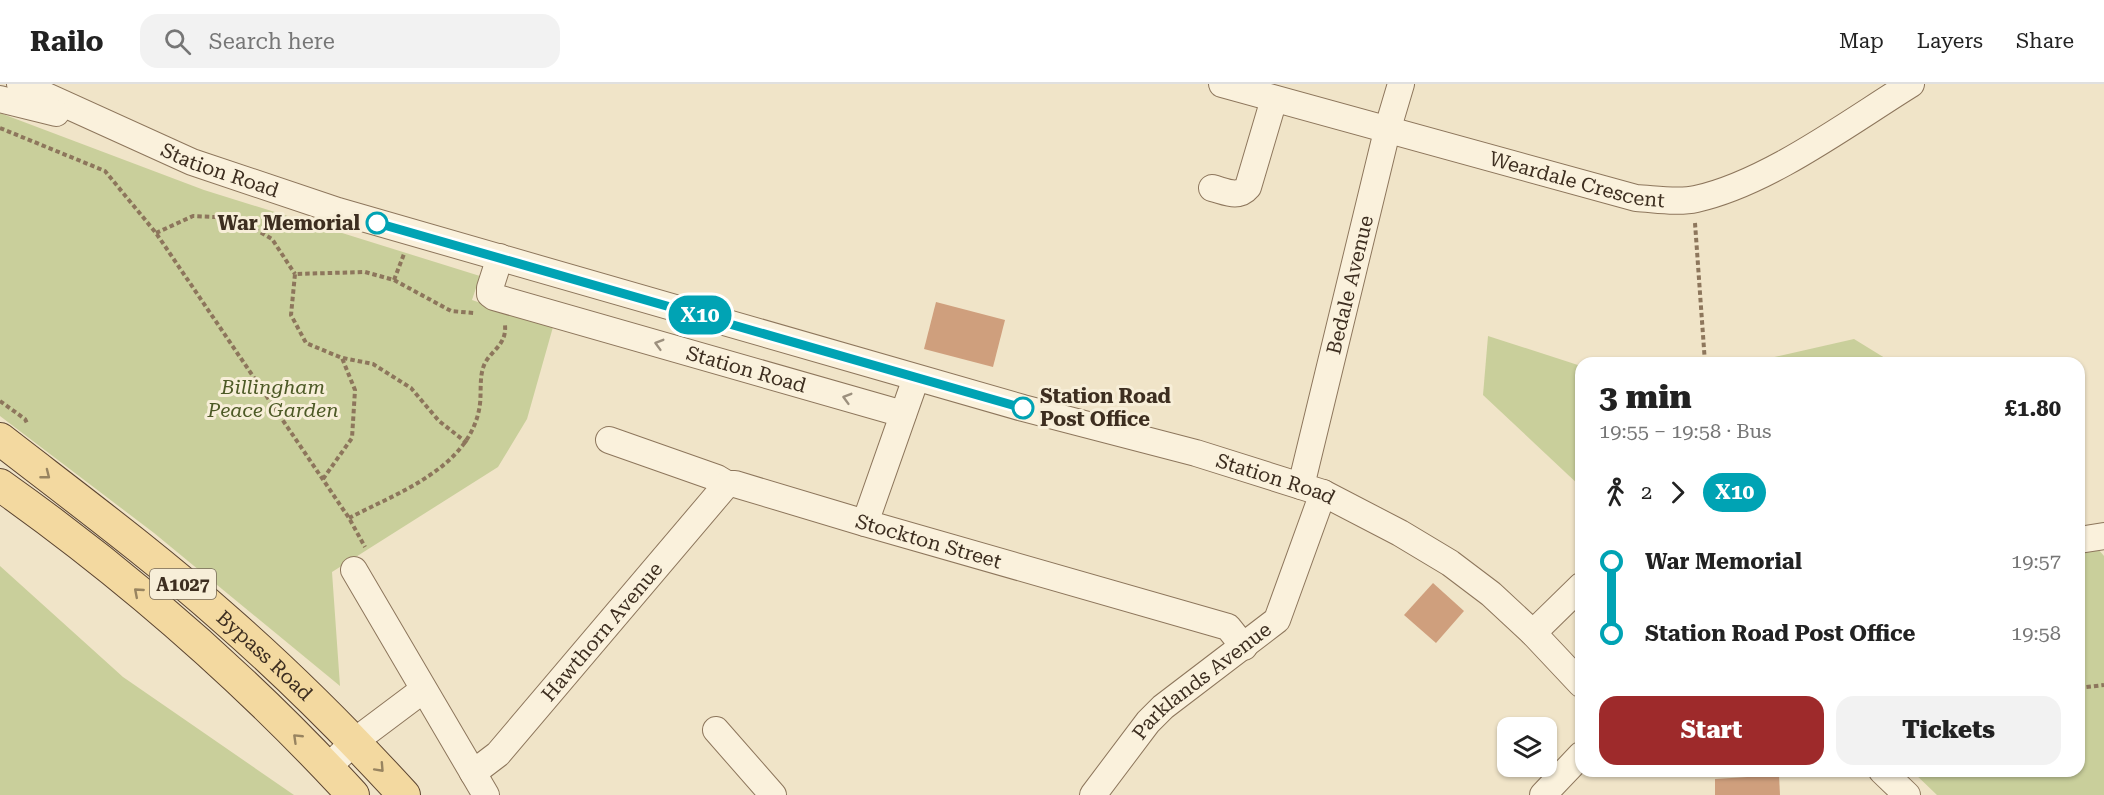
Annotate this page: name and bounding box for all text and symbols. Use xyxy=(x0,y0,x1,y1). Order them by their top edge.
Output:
search box xyxy=(140,14,560,68)
text: Railo xyxy=(30,25,104,58)
icon: search xyxy=(161,25,194,58)
text: Search here xyxy=(209,29,335,54)
text: Map xyxy=(1839,29,1884,53)
text: Layers xyxy=(1917,29,1983,53)
text: Share xyxy=(2016,29,2074,53)
street label: Station Road xyxy=(157,138,282,202)
street label: Weardale Crescent xyxy=(1487,146,1666,212)
place label: War Memorial xyxy=(217,211,360,235)
marker: War Memorial xyxy=(366,212,388,234)
street label: Bedale Avenue xyxy=(1321,213,1378,357)
line badge: X10 xyxy=(666,296,734,334)
text: X10 xyxy=(681,303,719,327)
one-way arrow xyxy=(654,339,664,352)
street label: Station Road xyxy=(684,341,809,398)
park label: Billingham Peace Garden xyxy=(207,375,339,422)
text: 3 min xyxy=(1599,377,1692,416)
place label: Station Road Post Office xyxy=(1040,384,1172,431)
one-way arrow xyxy=(842,393,853,405)
text: £1.80 xyxy=(2005,396,2061,421)
marker: Station Road Post Office xyxy=(1012,397,1034,419)
text: 19:55 – 19:58 · Bus xyxy=(1599,419,1771,443)
street label: Station Road xyxy=(1213,448,1340,509)
one-way arrow xyxy=(40,468,51,479)
icon: walk xyxy=(1599,476,1632,509)
icon: forward xyxy=(1661,476,1694,509)
text: 2 xyxy=(1641,480,1652,504)
text: X10 xyxy=(1715,480,1754,504)
street label: Stockton Street xyxy=(853,509,1005,574)
text: War Memorial xyxy=(1645,549,1802,574)
text: 19:57 xyxy=(2011,549,2061,573)
street label: Hawthorn Avenue xyxy=(536,557,668,706)
road number: A1027 xyxy=(150,569,216,599)
one-way arrow xyxy=(134,588,145,599)
street label: Bypass Road xyxy=(212,605,318,706)
street label: Parklands Avenue xyxy=(1127,617,1276,744)
text: Station Road Post Office xyxy=(1645,621,1915,646)
text: 19:58 xyxy=(2011,621,2061,645)
button: Start xyxy=(1599,696,1824,765)
button: Tickets xyxy=(1836,696,2061,765)
map controls xyxy=(1497,717,1557,777)
button: layers xyxy=(1497,717,1557,777)
one-way arrow xyxy=(294,734,304,745)
one-way arrow xyxy=(373,762,384,772)

